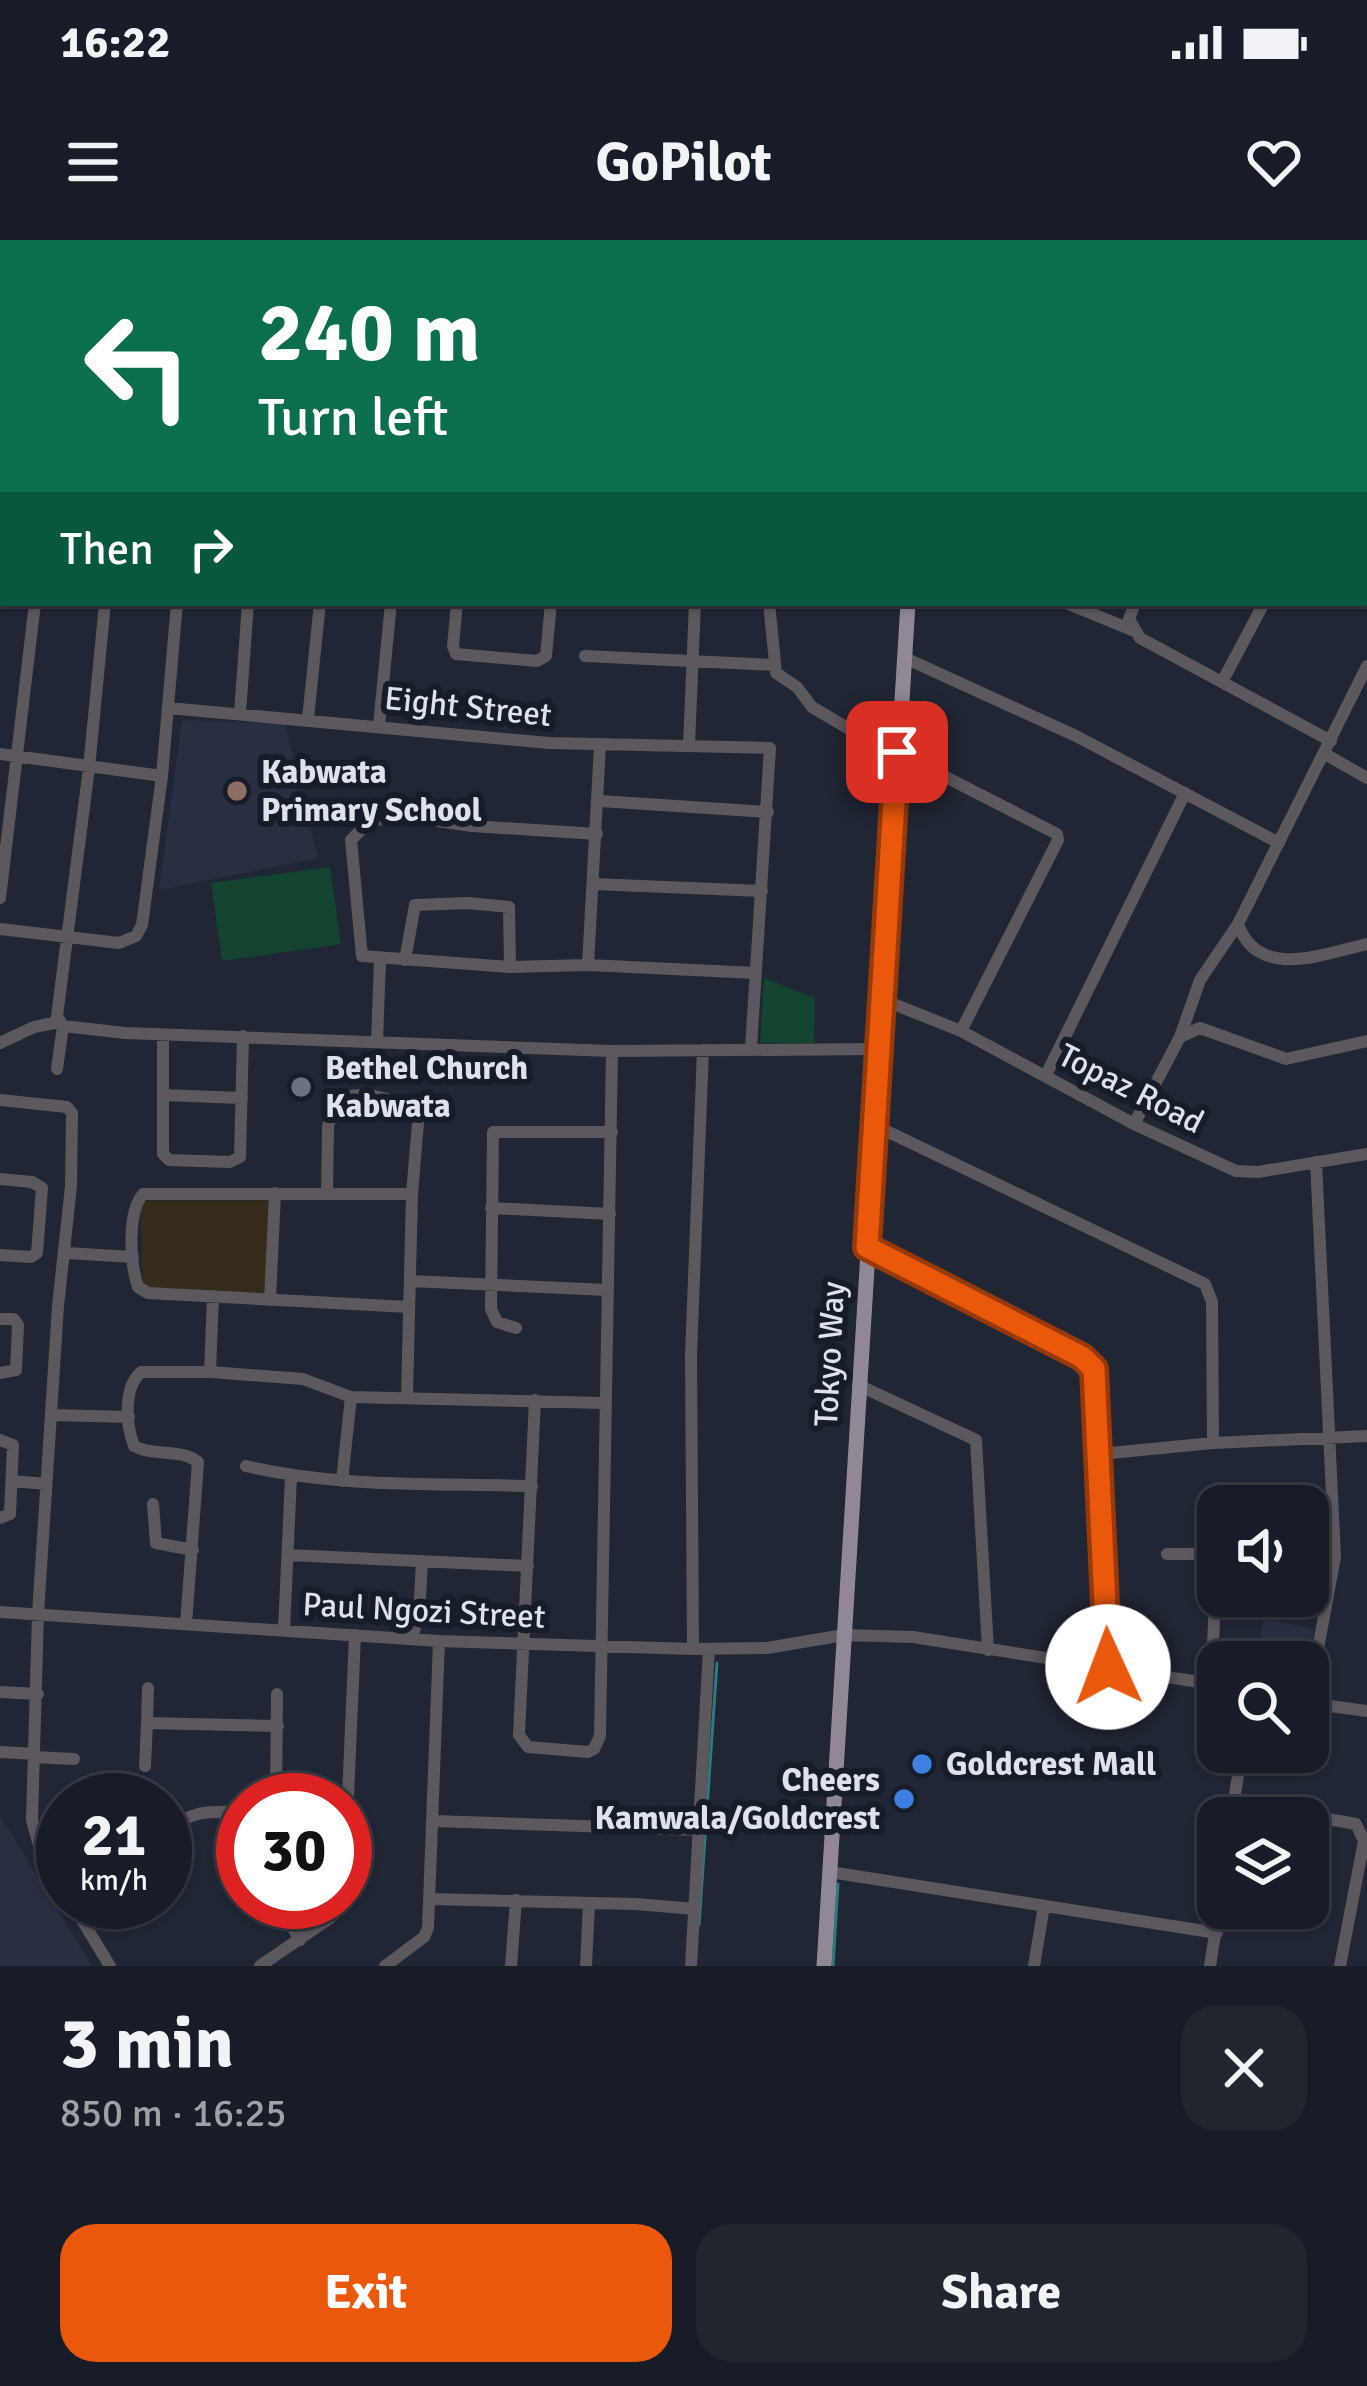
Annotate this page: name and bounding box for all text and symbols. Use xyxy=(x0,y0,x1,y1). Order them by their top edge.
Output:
text: 16:22 xyxy=(60,15,170,70)
icon: menu xyxy=(60,129,126,195)
text: GoPilot xyxy=(595,129,772,196)
icon: heart xyxy=(1241,129,1307,195)
text: 240 m xyxy=(258,281,480,385)
icon: left xyxy=(60,288,216,444)
text: Turn left xyxy=(258,384,448,451)
icon: right xyxy=(178,516,244,582)
text: Then xyxy=(60,522,154,577)
street label: Eight Street xyxy=(382,678,554,736)
pin xyxy=(846,701,948,803)
icon: arrive xyxy=(864,719,930,785)
place label: Kabwata Primary School xyxy=(261,752,482,831)
marker: Kabwata Primary School xyxy=(224,778,250,804)
street label: Topaz Road xyxy=(1052,1035,1210,1143)
place label: Bethel Church Kabwata xyxy=(325,1048,528,1127)
marker: Bethel Church Kabwata xyxy=(288,1074,314,1100)
street label: Tokyo Way xyxy=(806,1280,854,1428)
map controls xyxy=(1197,1485,1329,1929)
button: sound xyxy=(1197,1485,1329,1617)
street label: Paul Ngozi Street xyxy=(302,1584,546,1638)
position arrow xyxy=(1045,1604,1171,1730)
button: search xyxy=(1197,1641,1329,1773)
place label: Goldcrest Mall xyxy=(946,1744,1156,1785)
marker: Goldcrest Mall xyxy=(909,1751,935,1777)
place label: Cheers Kamwala/Goldcrest xyxy=(595,1760,880,1839)
speed limit sign: 30 xyxy=(216,1773,372,1929)
marker: Cheers Kamwala/Goldcrest xyxy=(891,1786,917,1812)
button: layers xyxy=(1197,1797,1329,1929)
text: 21 xyxy=(82,1799,146,1873)
text: km/h xyxy=(80,1862,148,1899)
text: 3 min xyxy=(60,1999,234,2088)
button: close xyxy=(1181,2005,1307,2131)
text: 850 m · 16:25 xyxy=(60,2089,287,2137)
button: Exit xyxy=(60,2224,672,2362)
button: Share xyxy=(696,2224,1307,2362)

